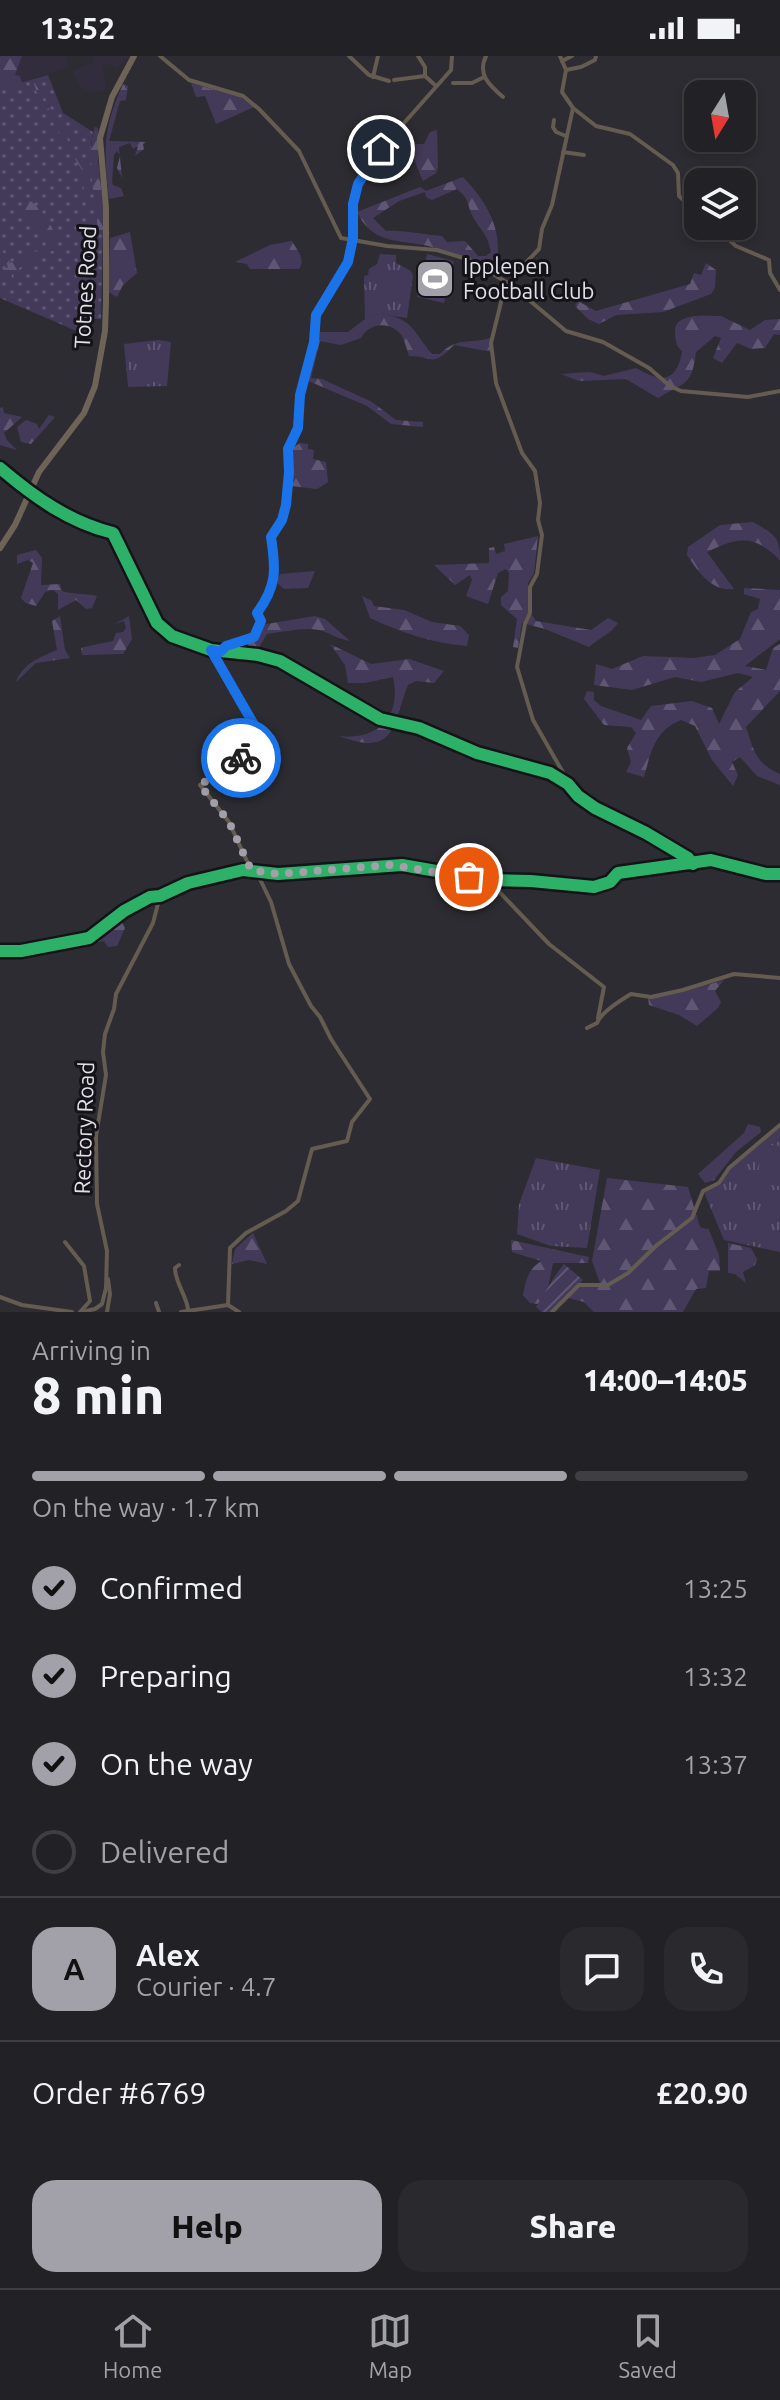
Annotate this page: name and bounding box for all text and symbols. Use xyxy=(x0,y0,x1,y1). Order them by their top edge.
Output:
text: 13:52 xyxy=(40,11,115,45)
north arrow xyxy=(684,80,756,152)
map controls xyxy=(684,80,756,240)
pin xyxy=(347,115,415,183)
icon: home xyxy=(359,127,403,171)
button: layers xyxy=(684,168,756,240)
street label: Totnes Road xyxy=(69,225,100,349)
place label: Ipplepen Football Club xyxy=(463,253,594,303)
sports icon: Ipplepen Football Club xyxy=(414,258,456,300)
courier xyxy=(201,718,281,798)
icon: bike xyxy=(219,736,263,780)
pin xyxy=(435,843,503,911)
icon: bag xyxy=(447,855,491,899)
street label: Rectory Road xyxy=(69,1061,98,1195)
text: Arriving in xyxy=(32,1336,151,1365)
text: 14:00–14:05 xyxy=(583,1363,748,1397)
text: 8 min xyxy=(32,1366,164,1424)
text: On the way · 1.7 km xyxy=(32,1493,260,1522)
icon: check xyxy=(32,1566,76,1610)
text: Confirmed xyxy=(100,1571,243,1605)
text: 13:25 xyxy=(683,1574,748,1603)
icon: check xyxy=(32,1654,76,1698)
text: Preparing xyxy=(100,1659,232,1693)
text: 13:32 xyxy=(683,1662,748,1691)
icon: check xyxy=(32,1742,76,1786)
text: On the way xyxy=(100,1747,253,1781)
text: 13:37 xyxy=(683,1750,748,1779)
text: Delivered xyxy=(100,1835,229,1869)
button: chat xyxy=(560,1927,644,2011)
button: phone xyxy=(664,1927,748,2011)
text: Alex xyxy=(136,1938,200,1972)
text: A xyxy=(63,1952,85,1986)
text: Courier · 4.7 xyxy=(136,1972,276,2001)
text: Order #6769 xyxy=(32,2076,206,2110)
text: £20.90 xyxy=(656,2076,748,2110)
button: Help xyxy=(32,2180,382,2272)
button: Share xyxy=(398,2180,748,2272)
tab: Home xyxy=(103,2309,162,2382)
tab: Map xyxy=(368,2309,412,2382)
tab: Saved xyxy=(618,2309,677,2382)

